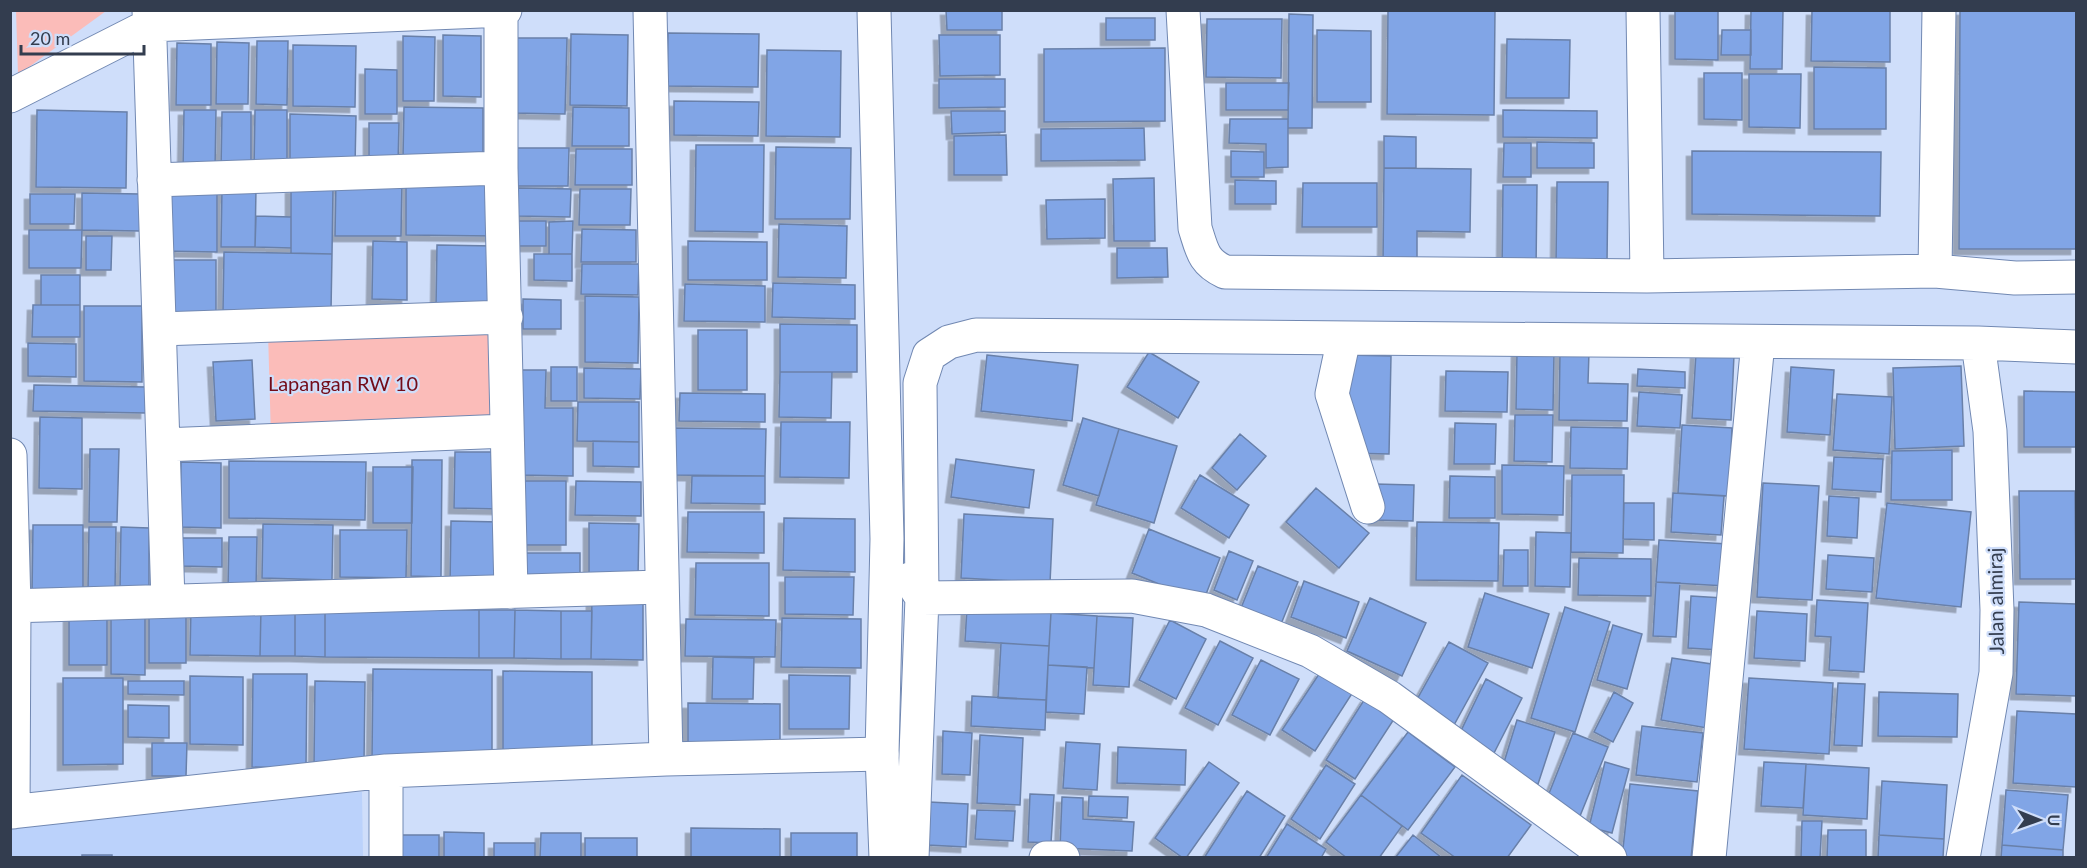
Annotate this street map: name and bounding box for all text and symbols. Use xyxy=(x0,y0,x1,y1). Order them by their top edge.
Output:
scale bar xyxy=(21,18,144,56)
text: 20 m xyxy=(30,27,70,49)
park label: Lapangan RW 10 xyxy=(268,371,418,395)
street label: Jalan almiraj xyxy=(1982,547,2008,655)
north arrow xyxy=(2009,790,2069,850)
text: U xyxy=(2045,814,2064,826)

